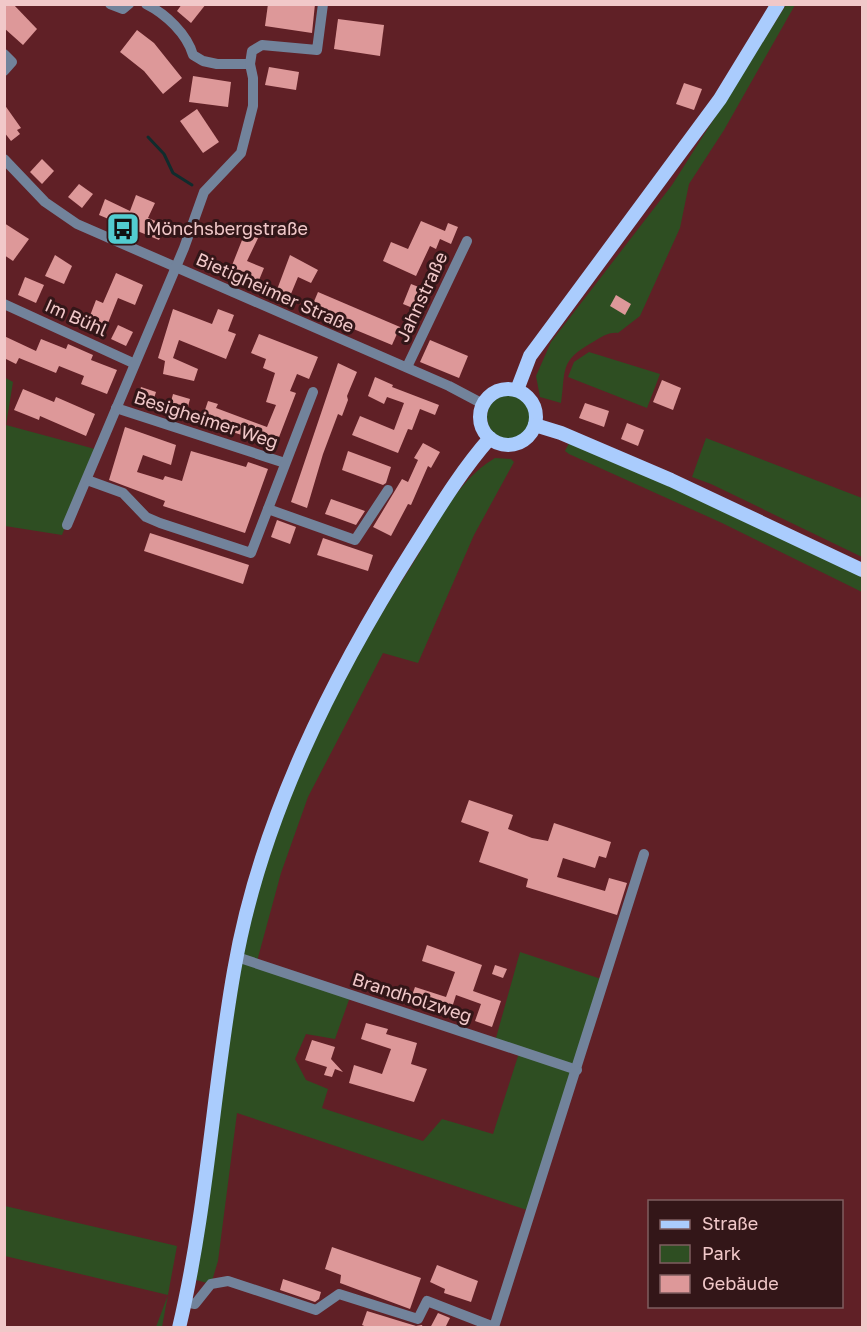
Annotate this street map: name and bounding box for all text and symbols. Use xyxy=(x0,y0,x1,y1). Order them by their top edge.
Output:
bus stop icon: Mönchsbergstraße xyxy=(105,211,141,247)
place label: Mönchsbergstraße xyxy=(146,217,308,239)
street label: Bietigheimer Straße xyxy=(193,247,358,337)
street label: Jahnstraße xyxy=(391,248,452,345)
street label: Im Bühl xyxy=(42,294,111,341)
street label: Besigheimer Weg xyxy=(131,385,281,453)
street label: Brandholzweg xyxy=(350,967,475,1027)
legend xyxy=(648,1200,843,1308)
text: Straße xyxy=(702,1212,758,1234)
text: Park xyxy=(702,1242,741,1264)
text: Gebäude xyxy=(702,1272,779,1294)

